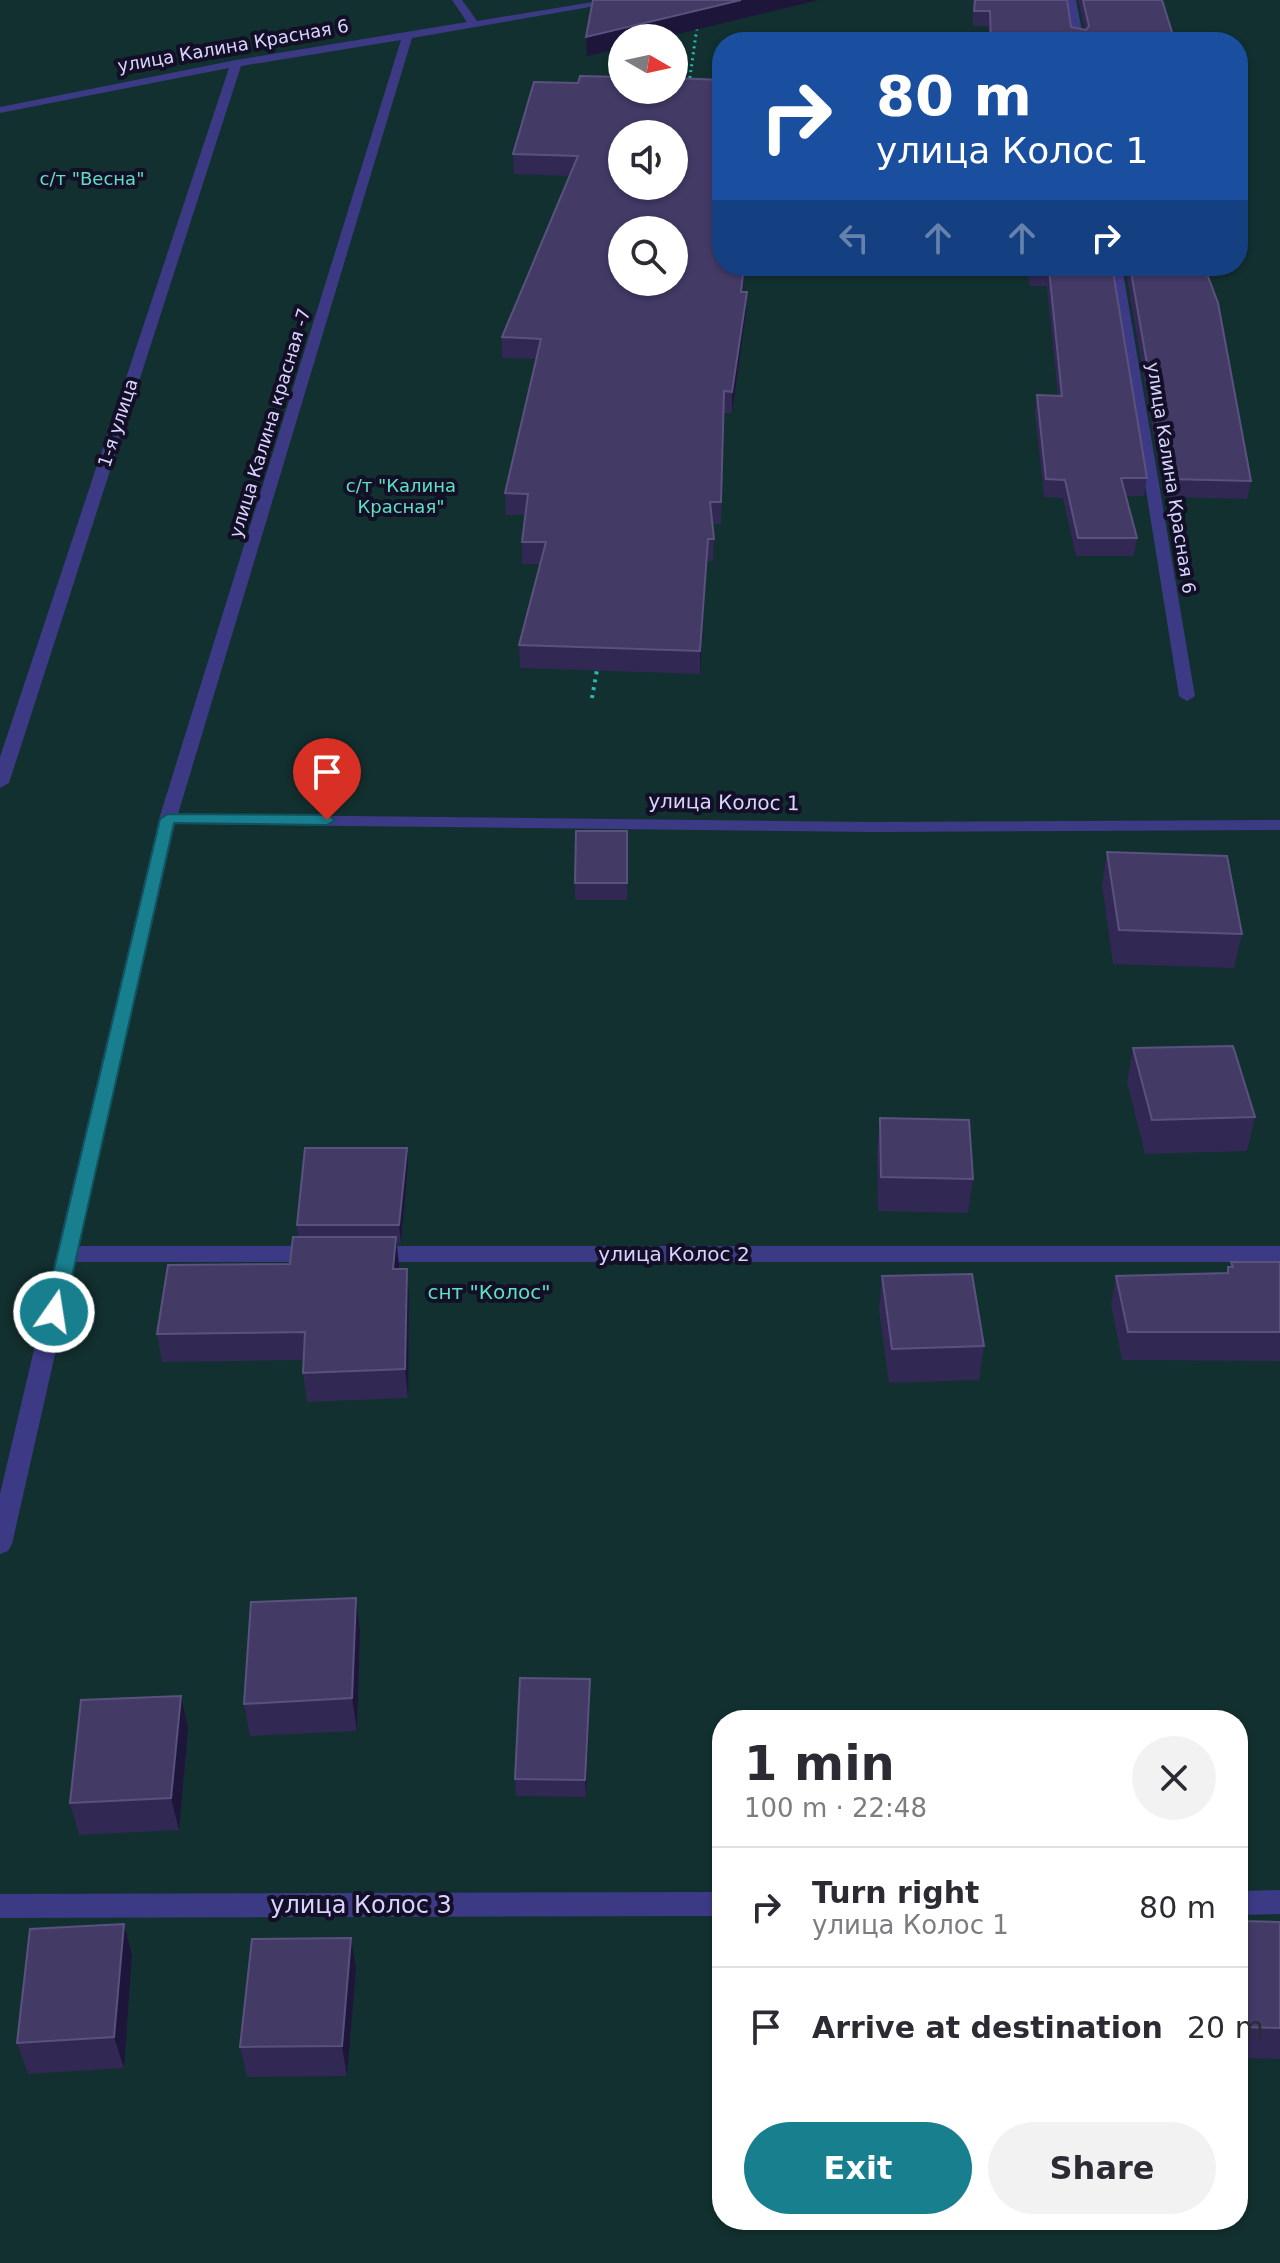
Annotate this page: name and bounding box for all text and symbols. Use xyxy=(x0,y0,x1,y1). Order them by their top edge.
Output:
street label: улица Калина Красная 6 xyxy=(116,15,350,76)
north arrow xyxy=(608,24,688,104)
map controls xyxy=(608,24,688,296)
text: 80 m xyxy=(876,63,1032,128)
icon: right xyxy=(744,64,848,168)
button: sound xyxy=(608,120,688,200)
text: улица Колос 1 xyxy=(876,130,1148,171)
park label: с/т "Весна" xyxy=(40,168,144,189)
button: search xyxy=(608,216,688,296)
icon: left xyxy=(832,216,876,260)
icon: ahead xyxy=(916,216,960,260)
icon: ahead xyxy=(1000,216,1044,260)
icon: right xyxy=(1084,216,1128,260)
street label: улица Калина красная -7 xyxy=(225,306,314,540)
street label: улица Калина Красная 6 xyxy=(1143,361,1200,595)
street label: 1-я улица xyxy=(93,376,142,470)
park label: с/т "Калина Красная" xyxy=(346,475,456,517)
pin xyxy=(293,738,361,820)
icon: arrive xyxy=(305,750,349,794)
street label: улица Колос 1 xyxy=(648,789,800,815)
street label: улица Колос 2 xyxy=(598,1242,750,1266)
position arrow xyxy=(12,1270,96,1354)
park label: снт "Колос" xyxy=(428,1280,550,1304)
text: 1 min xyxy=(744,1735,895,1791)
button: close xyxy=(1132,1736,1216,1820)
text: 100 m · 22:48 xyxy=(744,1793,927,1823)
text: Turn right xyxy=(812,1875,979,1910)
icon: right xyxy=(744,1885,788,1929)
text: 80 m xyxy=(1139,1890,1216,1925)
street label: улица Колос 3 xyxy=(270,1891,452,1919)
text: улица Колос 1 xyxy=(812,1910,1009,1940)
icon: arrive xyxy=(744,2005,788,2049)
text: Arrive at destination xyxy=(812,2010,1163,2045)
text: 20 m xyxy=(1187,2010,1264,2045)
button: Exit xyxy=(744,2122,972,2214)
button: Share xyxy=(988,2122,1216,2214)

